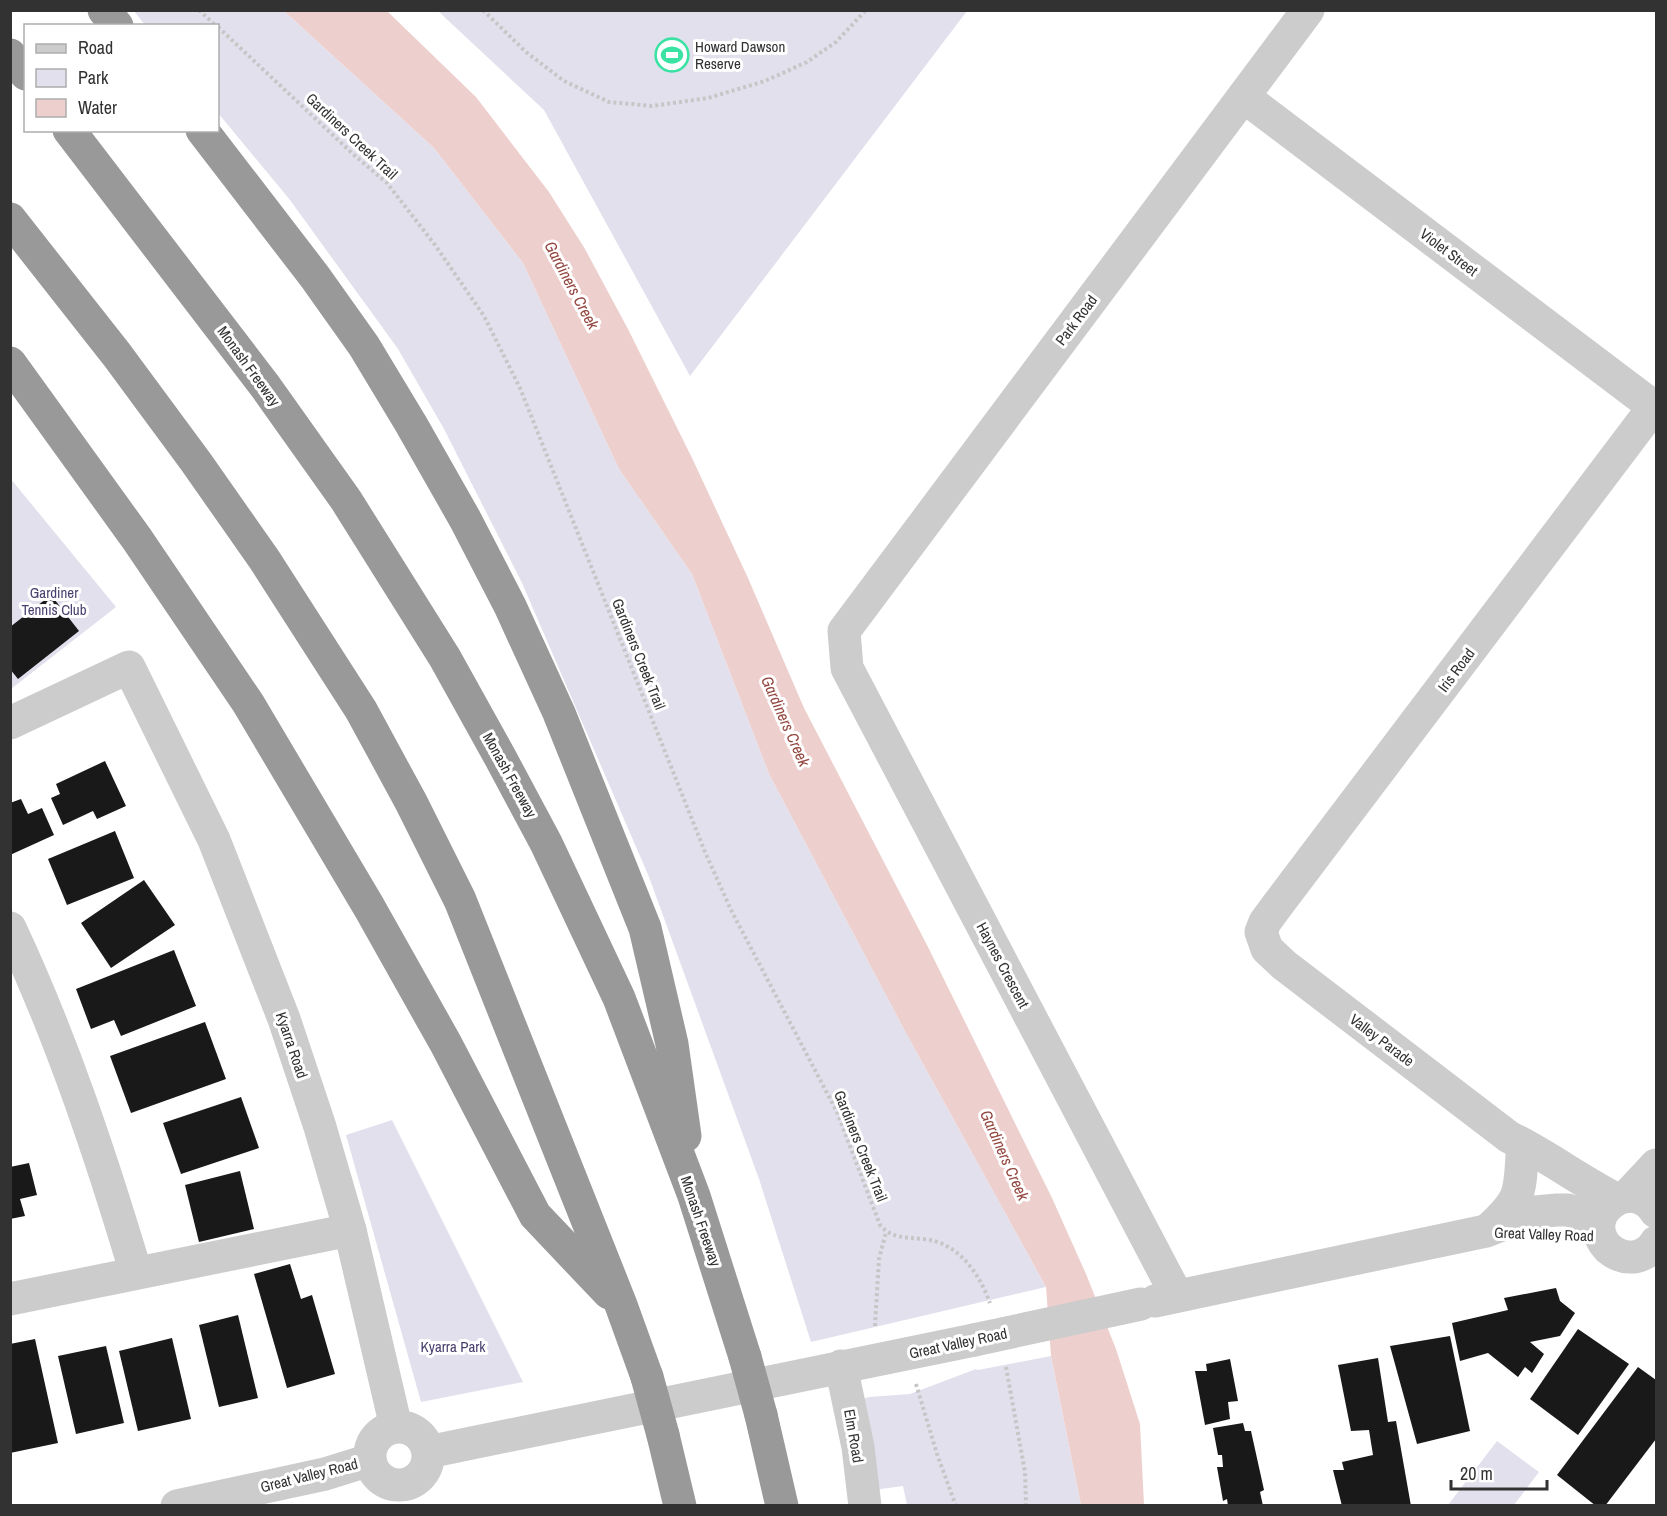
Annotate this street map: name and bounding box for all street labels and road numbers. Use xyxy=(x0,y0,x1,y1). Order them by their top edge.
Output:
street label: Gardiners Creek Trail xyxy=(302,88,402,184)
street label: Violet Street xyxy=(1416,223,1483,281)
street label: Park Road xyxy=(1050,290,1102,350)
street label: Monash Freeway xyxy=(213,322,286,411)
street label: Gardiners Creek Trail xyxy=(607,595,671,713)
street label: Iris Road xyxy=(1433,644,1479,696)
street label: Monash Freeway xyxy=(478,729,542,822)
street label: Haynes Crescent xyxy=(972,918,1035,1012)
street label: Kyarra Road xyxy=(271,1009,313,1081)
street label: Valley Parade xyxy=(1345,1009,1419,1071)
street label: Gardiners Creek Trail xyxy=(829,1087,893,1205)
street label: Monash Freeway xyxy=(676,1173,727,1270)
street label: Great Valley Road xyxy=(1494,1222,1594,1246)
street label: Great Valley Road xyxy=(907,1322,1009,1364)
street label: Elm Road xyxy=(839,1408,869,1464)
street label: Great Valley Road xyxy=(258,1453,360,1497)

